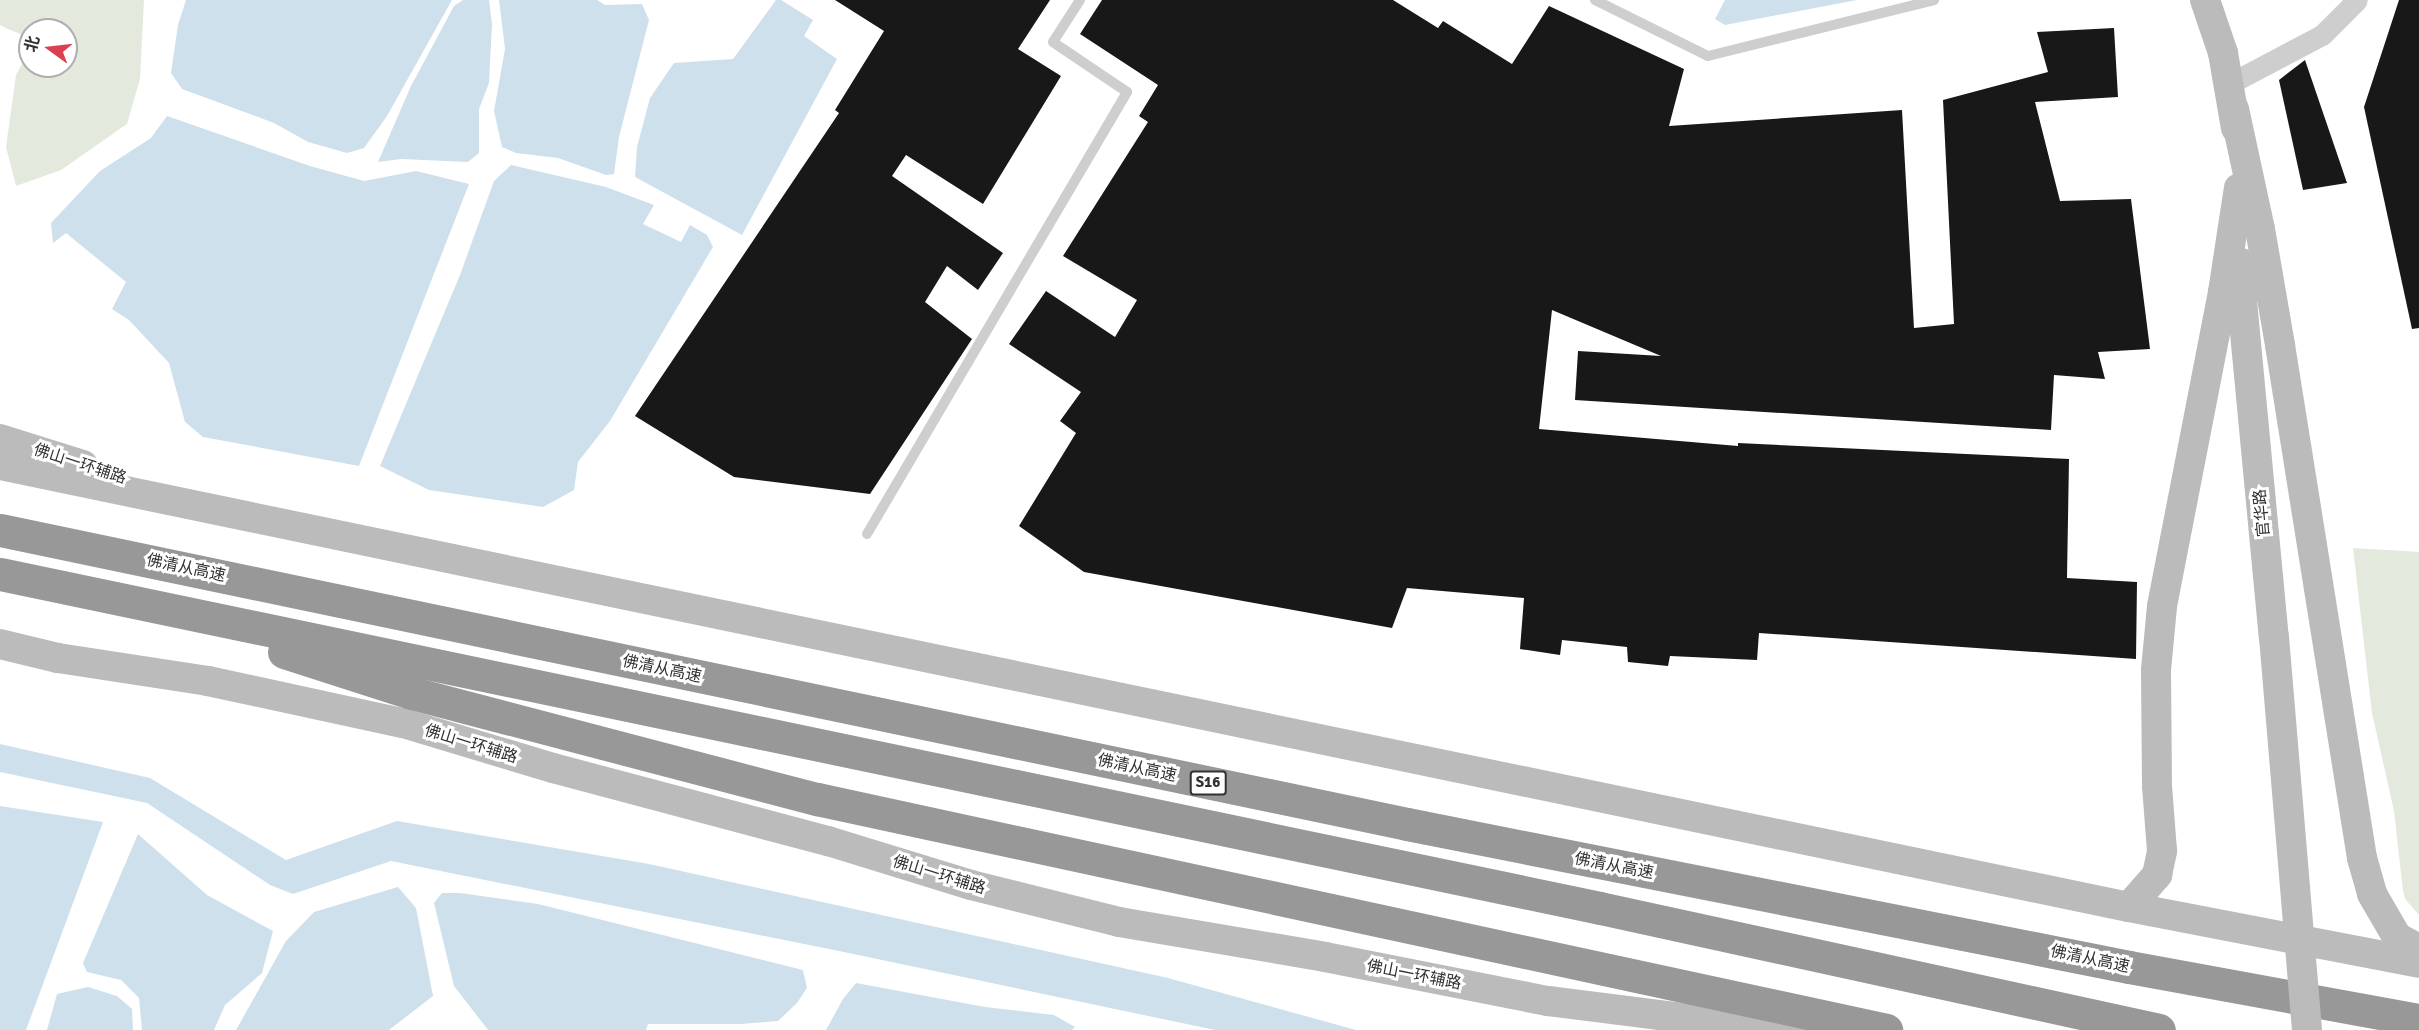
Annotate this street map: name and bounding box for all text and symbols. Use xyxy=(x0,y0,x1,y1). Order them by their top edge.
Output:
north arrow xyxy=(18,18,78,78)
text: 北 xyxy=(21,34,44,54)
street label: 佛山一环辅路 xyxy=(31,440,129,488)
street label: 官华路 xyxy=(2250,488,2274,538)
street label: 佛清从高速 xyxy=(145,550,227,586)
street label: 佛清从高速 xyxy=(621,651,703,687)
street label: 佛山一环辅路 xyxy=(422,721,520,767)
street label: 佛清从高速 xyxy=(1096,750,1178,786)
road number: S16 xyxy=(1188,771,1228,795)
street label: 佛清从高速 xyxy=(1573,849,1655,883)
street label: 佛山一环辅路 xyxy=(890,852,988,898)
street label: 佛清从高速 xyxy=(2049,941,2131,977)
street label: 佛山一环辅路 xyxy=(1365,956,1463,994)

